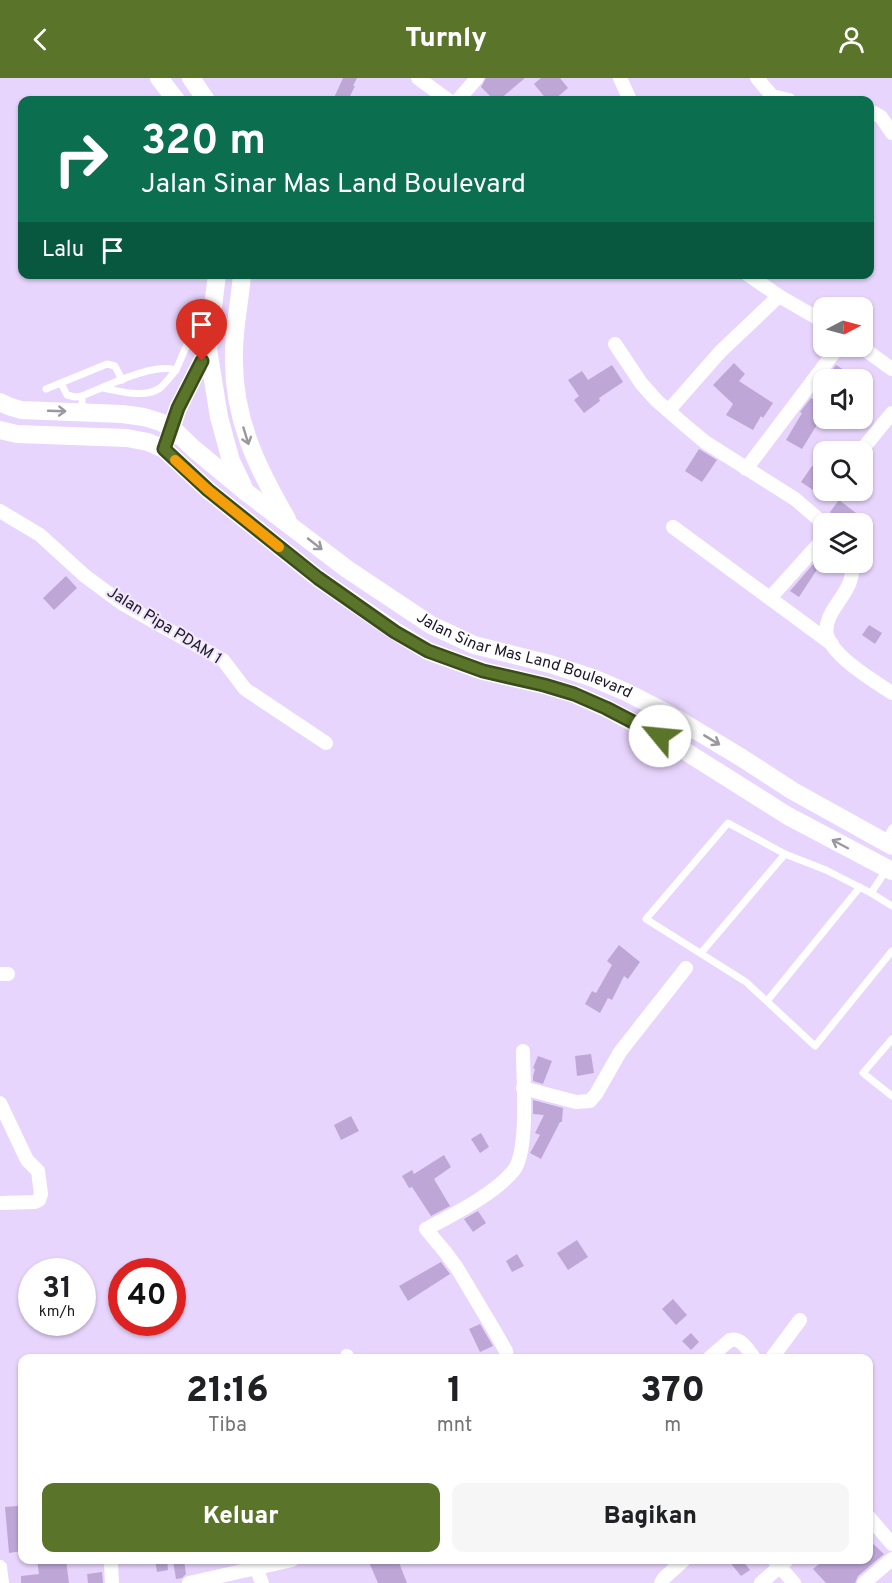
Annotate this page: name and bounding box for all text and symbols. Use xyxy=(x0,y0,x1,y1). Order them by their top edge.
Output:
text: Turnly xyxy=(405,22,487,56)
icon: back xyxy=(24,23,57,56)
icon: person xyxy=(835,23,868,56)
text: 320 m xyxy=(141,116,266,169)
icon: right xyxy=(42,120,120,198)
text: Jalan Sinar Mas Land Boulevard xyxy=(141,168,526,202)
icon: arrive xyxy=(96,234,129,267)
text: Lalu xyxy=(42,237,84,264)
north arrow xyxy=(813,297,873,357)
map controls xyxy=(813,297,873,573)
pin xyxy=(176,299,227,361)
icon: arrive xyxy=(185,308,218,341)
button: sound xyxy=(813,369,873,429)
one-way arrow xyxy=(46,406,66,417)
one-way arrow xyxy=(242,426,253,445)
button: search xyxy=(813,441,873,501)
button: layers xyxy=(813,513,873,573)
one-way arrow xyxy=(307,538,323,551)
street label: Jalan Pipa PDAM 1 xyxy=(103,583,225,669)
street label: Jalan Sinar Mas Land Boulevard xyxy=(412,608,635,703)
position arrow xyxy=(628,704,692,768)
one-way arrow xyxy=(703,735,720,747)
one-way arrow xyxy=(832,838,850,849)
speed limit sign: 40 xyxy=(108,1258,186,1336)
text: 31 xyxy=(42,1271,72,1308)
text: km/h xyxy=(39,1303,75,1322)
text: 21:16 xyxy=(186,1369,269,1415)
text: 1 xyxy=(447,1369,462,1415)
text: 370 xyxy=(640,1369,705,1415)
text: Tiba xyxy=(208,1413,247,1439)
text: mnt xyxy=(437,1413,472,1439)
text: m xyxy=(664,1413,681,1439)
button: Keluar xyxy=(42,1483,440,1552)
button: Bagikan xyxy=(452,1483,849,1552)

